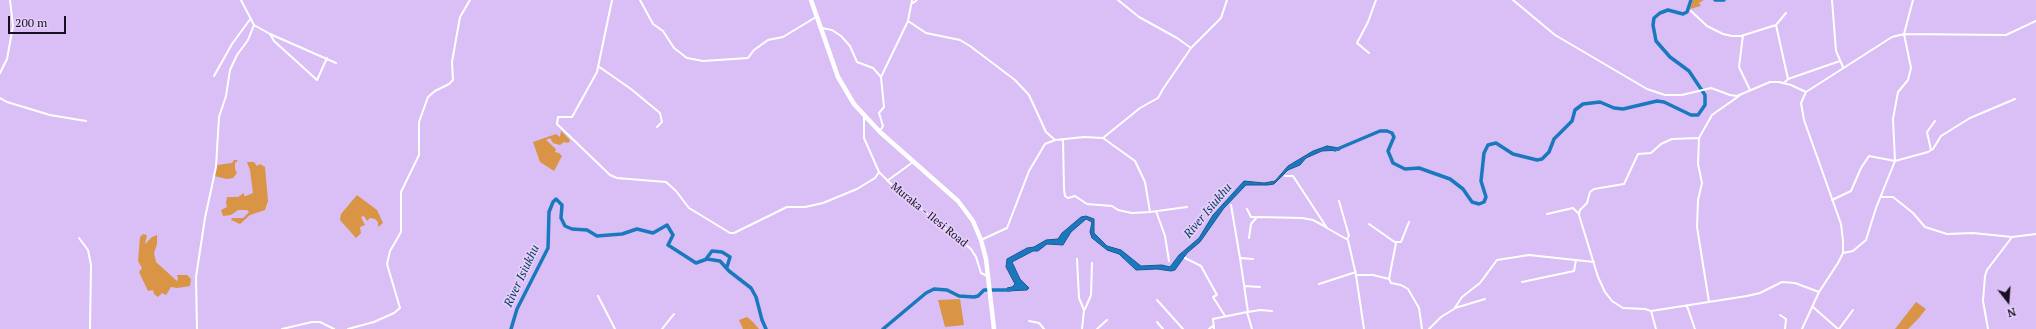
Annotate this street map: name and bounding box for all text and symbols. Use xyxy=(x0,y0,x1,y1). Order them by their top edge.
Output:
scale bar xyxy=(10,8,68,34)
text: 200 m xyxy=(15,15,47,30)
street label: Muraka - Ilesi Road xyxy=(888,180,970,250)
water label: River Isiukhu xyxy=(1181,181,1235,241)
water label: River Isiukhu xyxy=(501,243,543,309)
north arrow xyxy=(1988,281,2028,321)
text: N xyxy=(2005,305,2018,320)

